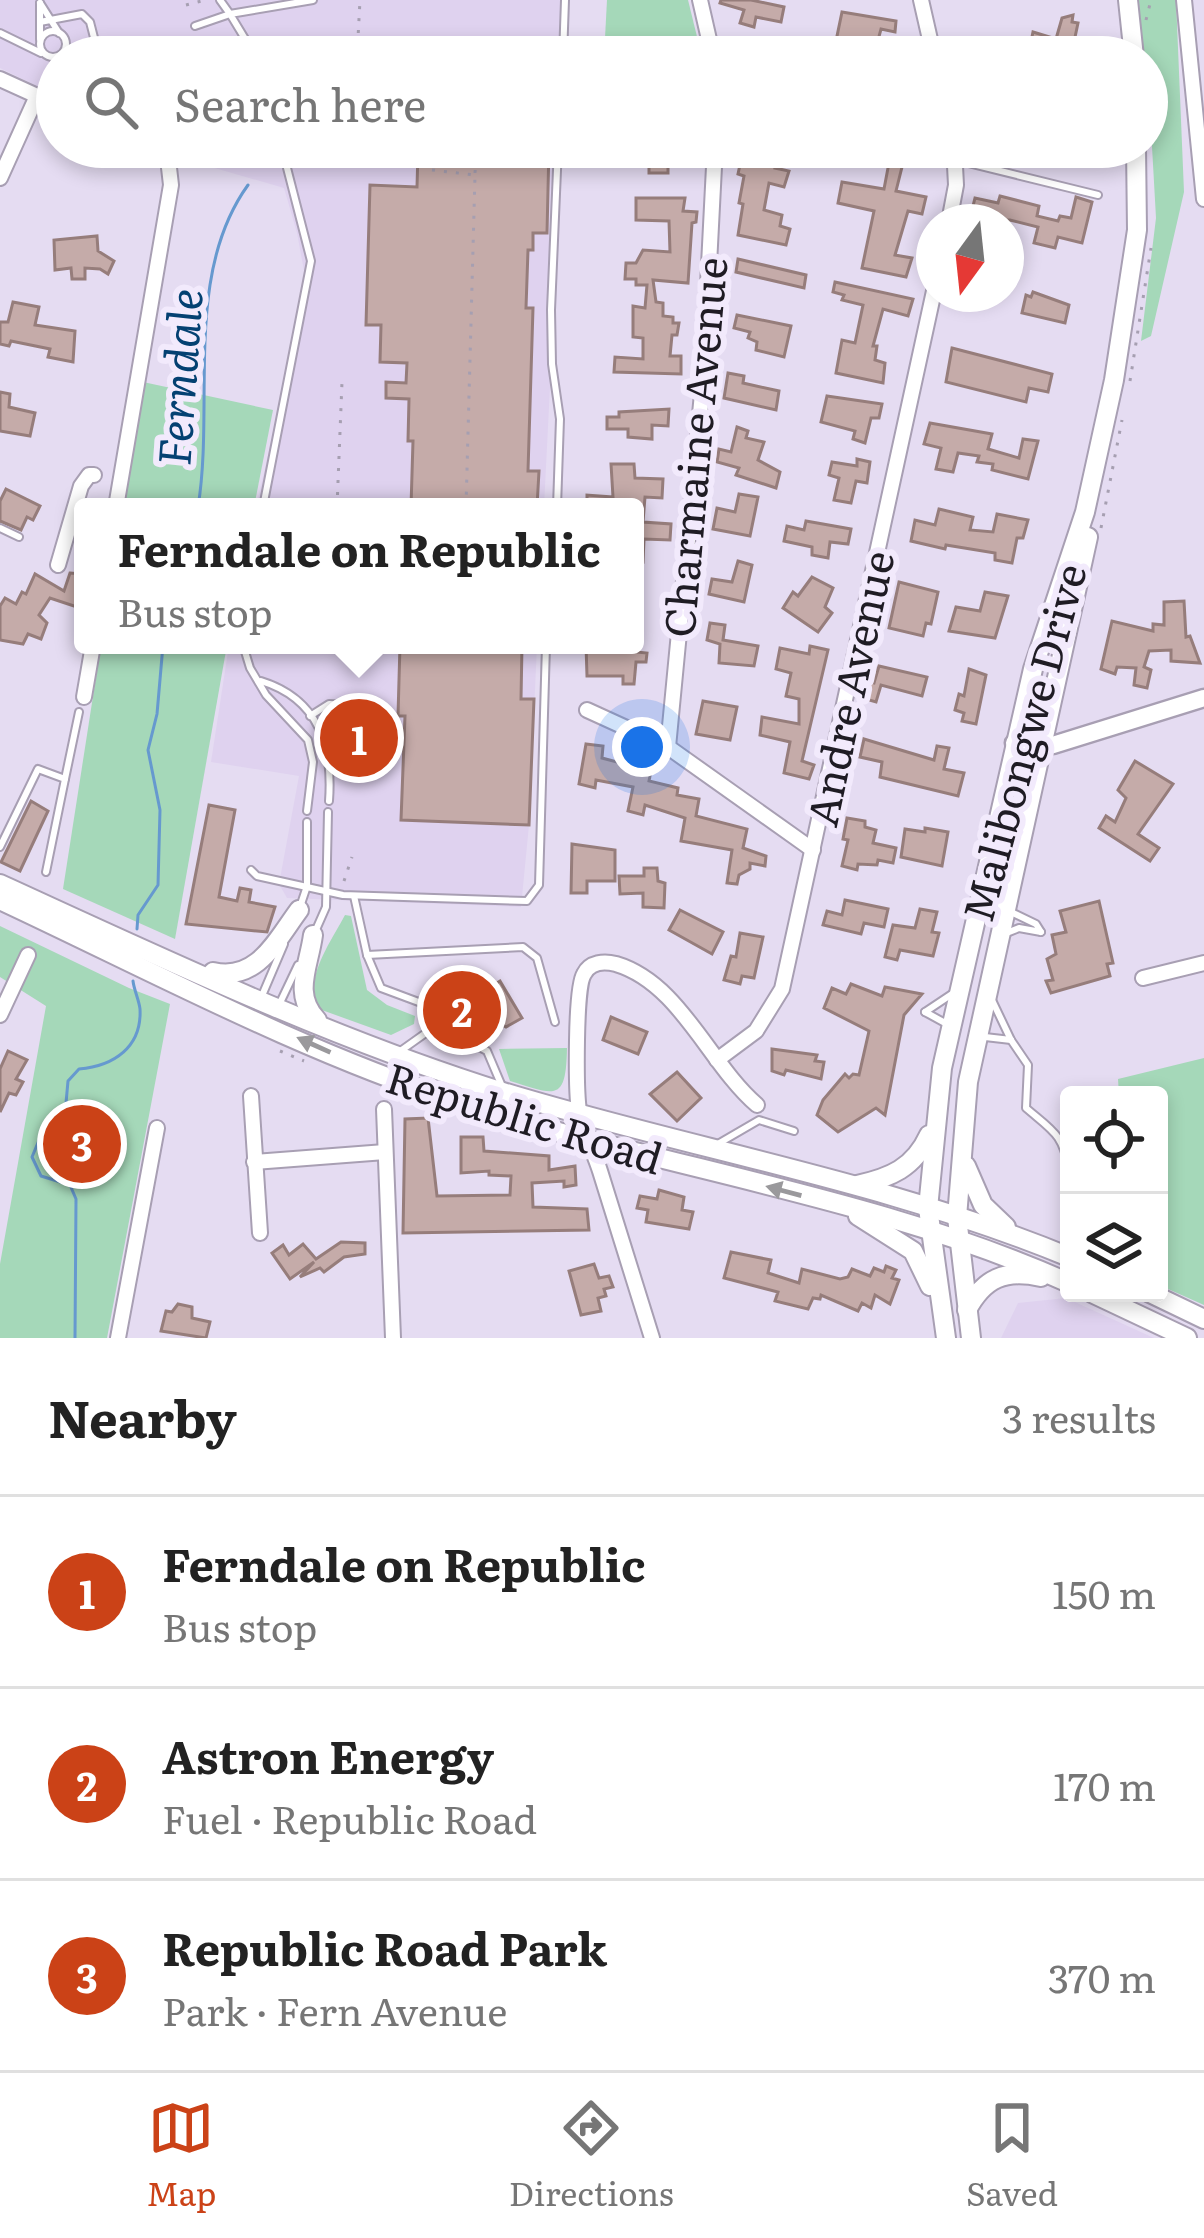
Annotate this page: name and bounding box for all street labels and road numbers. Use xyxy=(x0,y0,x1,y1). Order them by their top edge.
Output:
street label: Charmaine Avenue xyxy=(645,254,741,640)
street label: Andre Avenue xyxy=(789,545,907,831)
street label: Malibongwe Drive xyxy=(944,556,1100,928)
street label: Republic Road xyxy=(379,1045,671,1187)

